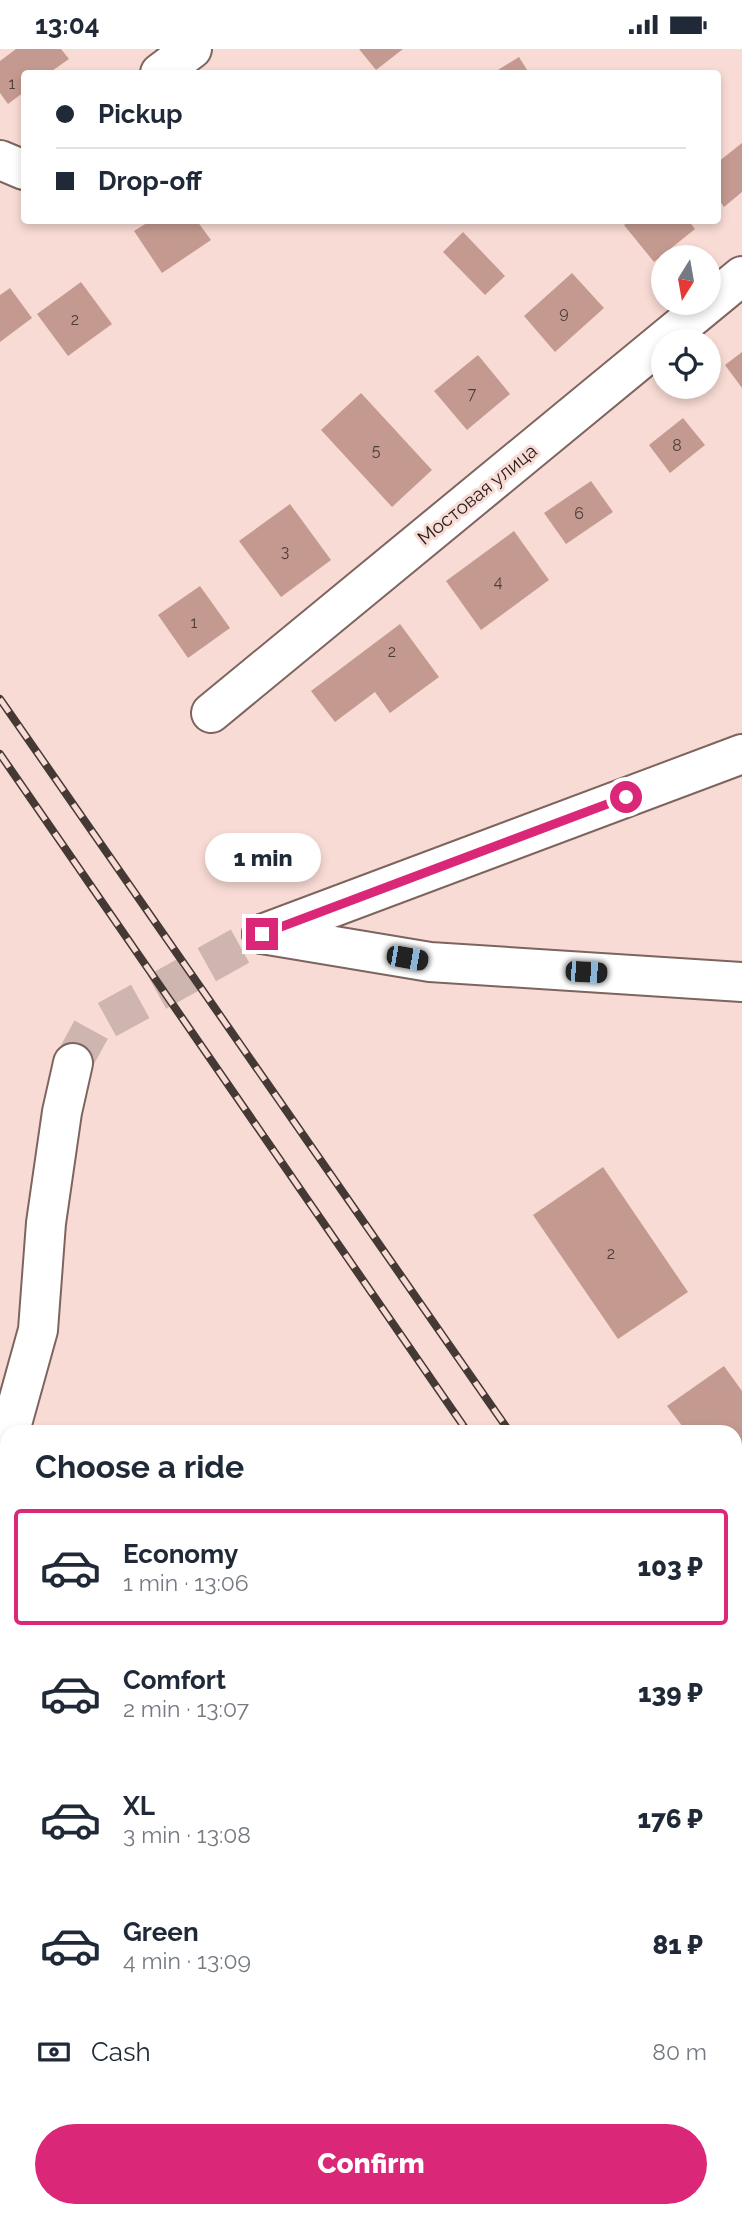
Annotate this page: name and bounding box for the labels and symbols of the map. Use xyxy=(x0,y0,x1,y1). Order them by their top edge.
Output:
house number: 1 xyxy=(9,74,16,93)
north arrow xyxy=(651,245,721,315)
house number: 9 xyxy=(559,303,569,322)
house number: 2 xyxy=(71,310,79,329)
house number: 7 xyxy=(468,384,477,403)
house number: 8 xyxy=(672,436,682,455)
street label: Мостовая улица xyxy=(413,439,541,549)
house number: 5 xyxy=(372,441,381,460)
house number: 6 xyxy=(574,504,584,523)
house number: 3 xyxy=(281,542,289,561)
house number: 4 xyxy=(494,572,503,591)
house number: 1 xyxy=(191,613,198,632)
house number: 2 xyxy=(388,642,396,661)
route start xyxy=(610,781,642,813)
callout: 1 min xyxy=(204,833,320,881)
route end xyxy=(246,918,278,950)
car xyxy=(385,944,430,972)
car xyxy=(565,960,608,984)
house number: 2 xyxy=(607,1244,615,1263)

